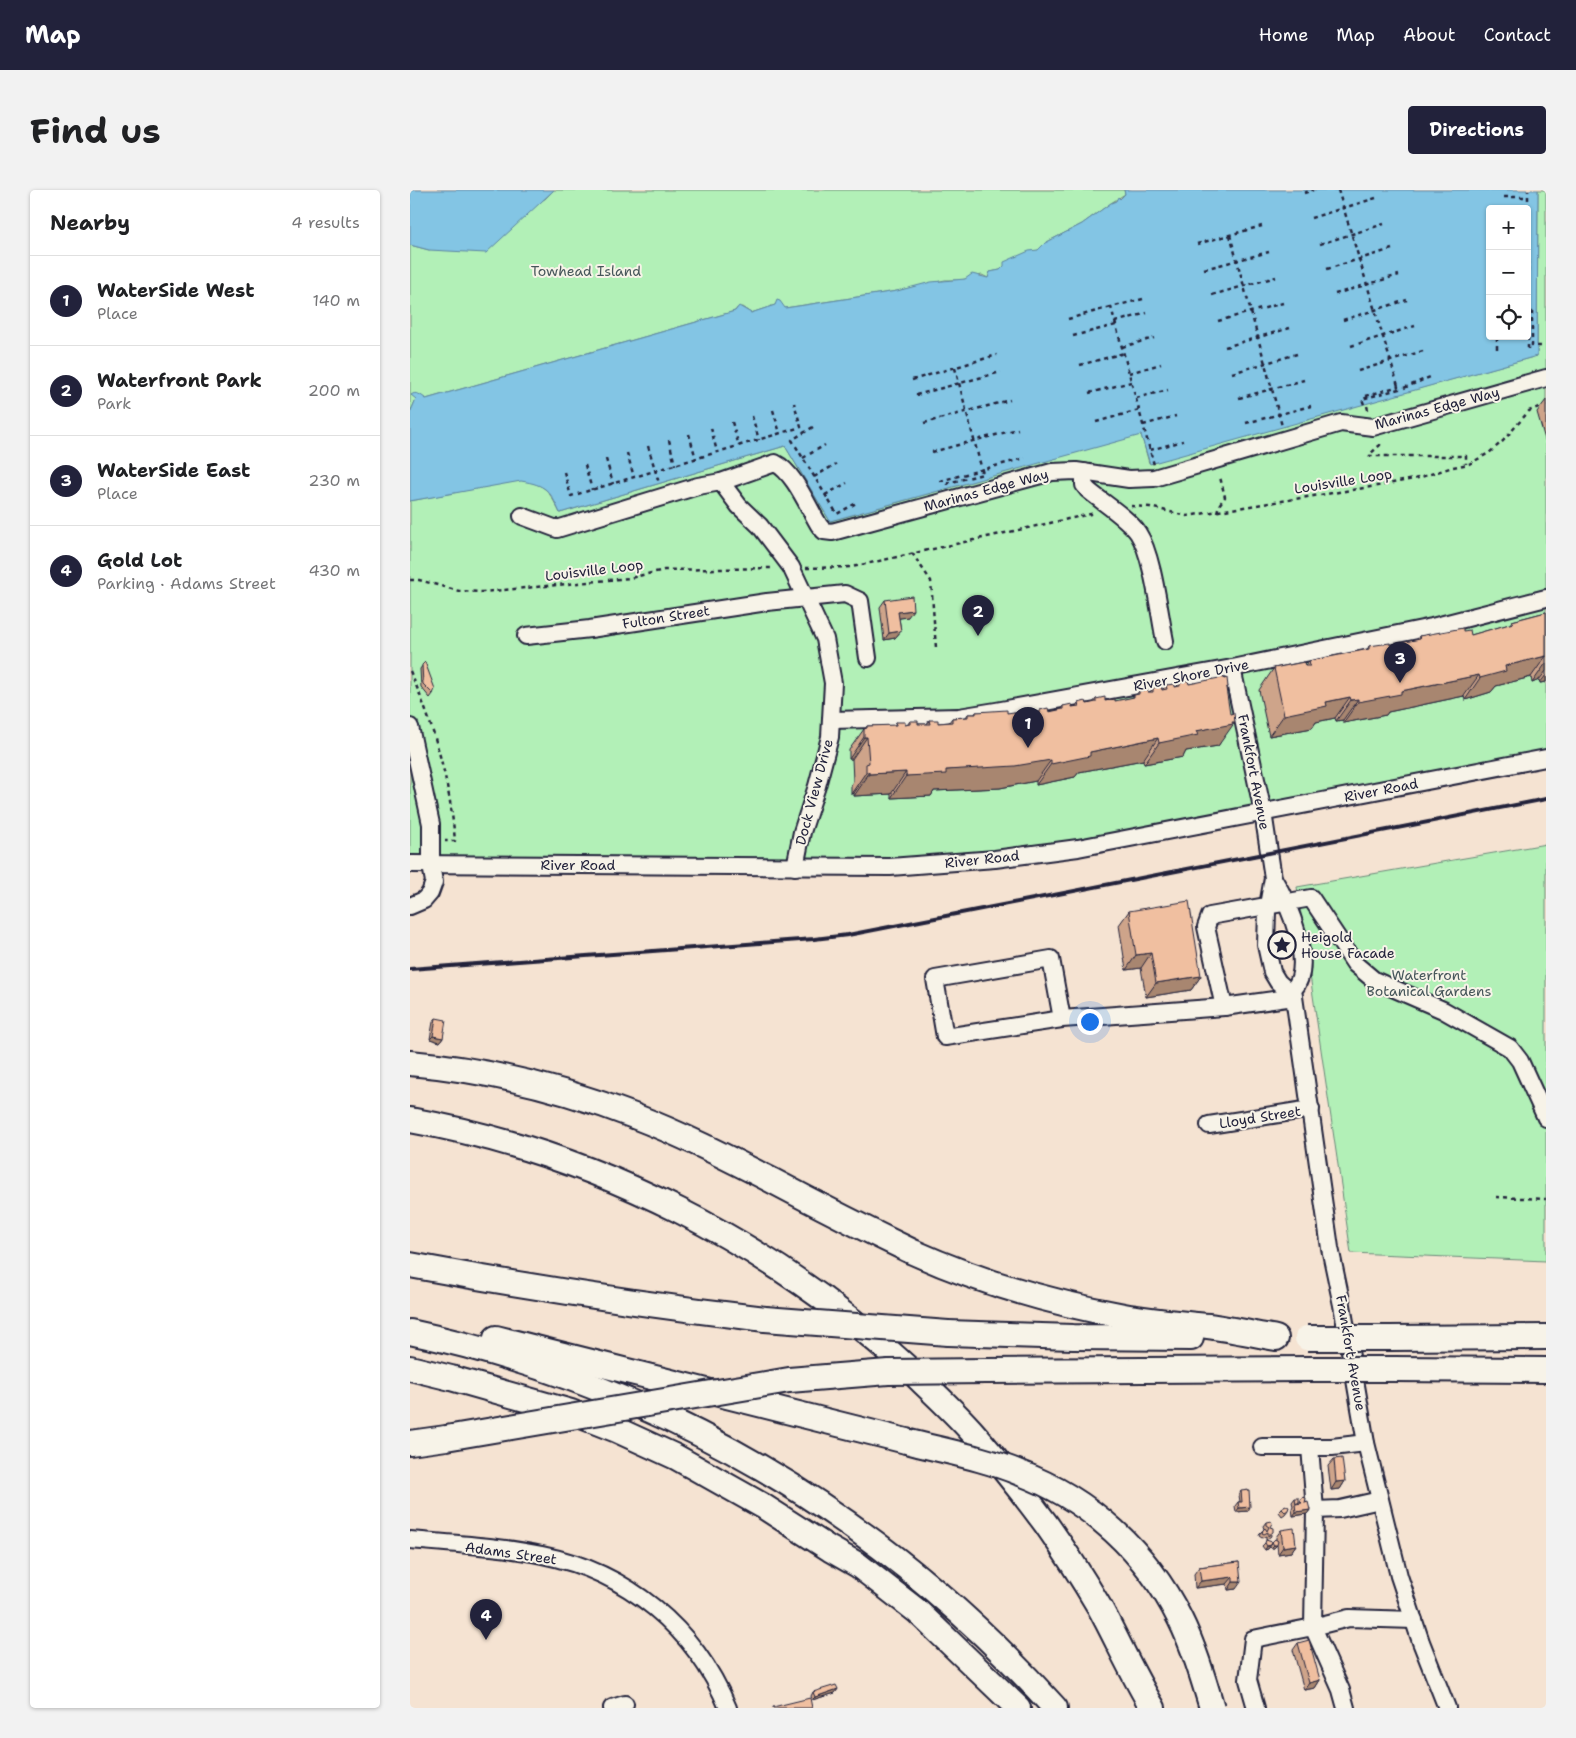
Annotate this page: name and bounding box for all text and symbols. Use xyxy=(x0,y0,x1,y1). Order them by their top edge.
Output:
text: Map xyxy=(25,19,81,51)
text: Home xyxy=(1259,23,1308,47)
text: Map xyxy=(1336,23,1375,47)
text: About xyxy=(1403,23,1456,47)
text: Contact xyxy=(1484,23,1551,47)
button: Directions xyxy=(1408,106,1546,154)
text: Find us xyxy=(30,107,161,154)
map controls xyxy=(1486,205,1531,340)
button: + xyxy=(1486,205,1531,250)
text: Nearby xyxy=(50,209,130,237)
text: 4 results xyxy=(291,212,360,233)
button: − xyxy=(1486,250,1531,295)
park label: Towhead Island xyxy=(531,262,641,280)
text: WaterSide West xyxy=(97,278,254,303)
text: 1 xyxy=(62,290,70,311)
text: 140 m xyxy=(313,290,360,311)
button: locate xyxy=(1486,295,1531,340)
text: Place xyxy=(97,303,138,324)
text: Waterfront Park xyxy=(97,368,262,393)
text: 2 xyxy=(60,380,72,401)
text: 200 m xyxy=(308,380,360,401)
street label: Marinas Edge Way xyxy=(1373,383,1501,433)
text: Park xyxy=(97,393,131,414)
text: WaterSide East xyxy=(97,458,250,483)
street label: Louisville Loop xyxy=(1293,464,1393,498)
street label: Marinas Edge Way xyxy=(922,465,1050,515)
text: 3 xyxy=(60,470,72,491)
text: 230 m xyxy=(308,470,360,491)
text: Place xyxy=(97,483,138,504)
text: Gold Lot xyxy=(97,548,182,573)
street label: Louisville Loop xyxy=(544,555,644,585)
text: 4 xyxy=(60,560,72,581)
text: 430 m xyxy=(309,560,360,581)
text: Parking · Adams Street xyxy=(97,573,276,594)
pin: 2 xyxy=(962,595,994,636)
street label: Fulton Street xyxy=(621,601,711,633)
pin: 3 xyxy=(1384,642,1416,683)
street label: River Shore Drive xyxy=(1132,655,1250,695)
pin: 1 xyxy=(1012,707,1044,748)
street label: Frankfort Avenue xyxy=(1234,713,1274,831)
street label: Dock View Drive xyxy=(791,737,837,847)
street label: River Road xyxy=(1343,774,1420,806)
street label: River Road xyxy=(944,846,1020,872)
street label: River Road xyxy=(541,856,616,874)
place label: Heigold House Facade xyxy=(1301,928,1395,962)
place icon: Heigold House Facade xyxy=(1267,930,1297,960)
park label: Waterfront Botanical Gardens xyxy=(1367,966,1491,1000)
your location xyxy=(1077,1009,1103,1035)
street label: Lloyd Street xyxy=(1218,1102,1302,1132)
street label: Frankfort Avenue xyxy=(1332,1294,1370,1412)
street label: Adams Street xyxy=(464,1538,558,1568)
pin: 4 xyxy=(470,1599,502,1640)

